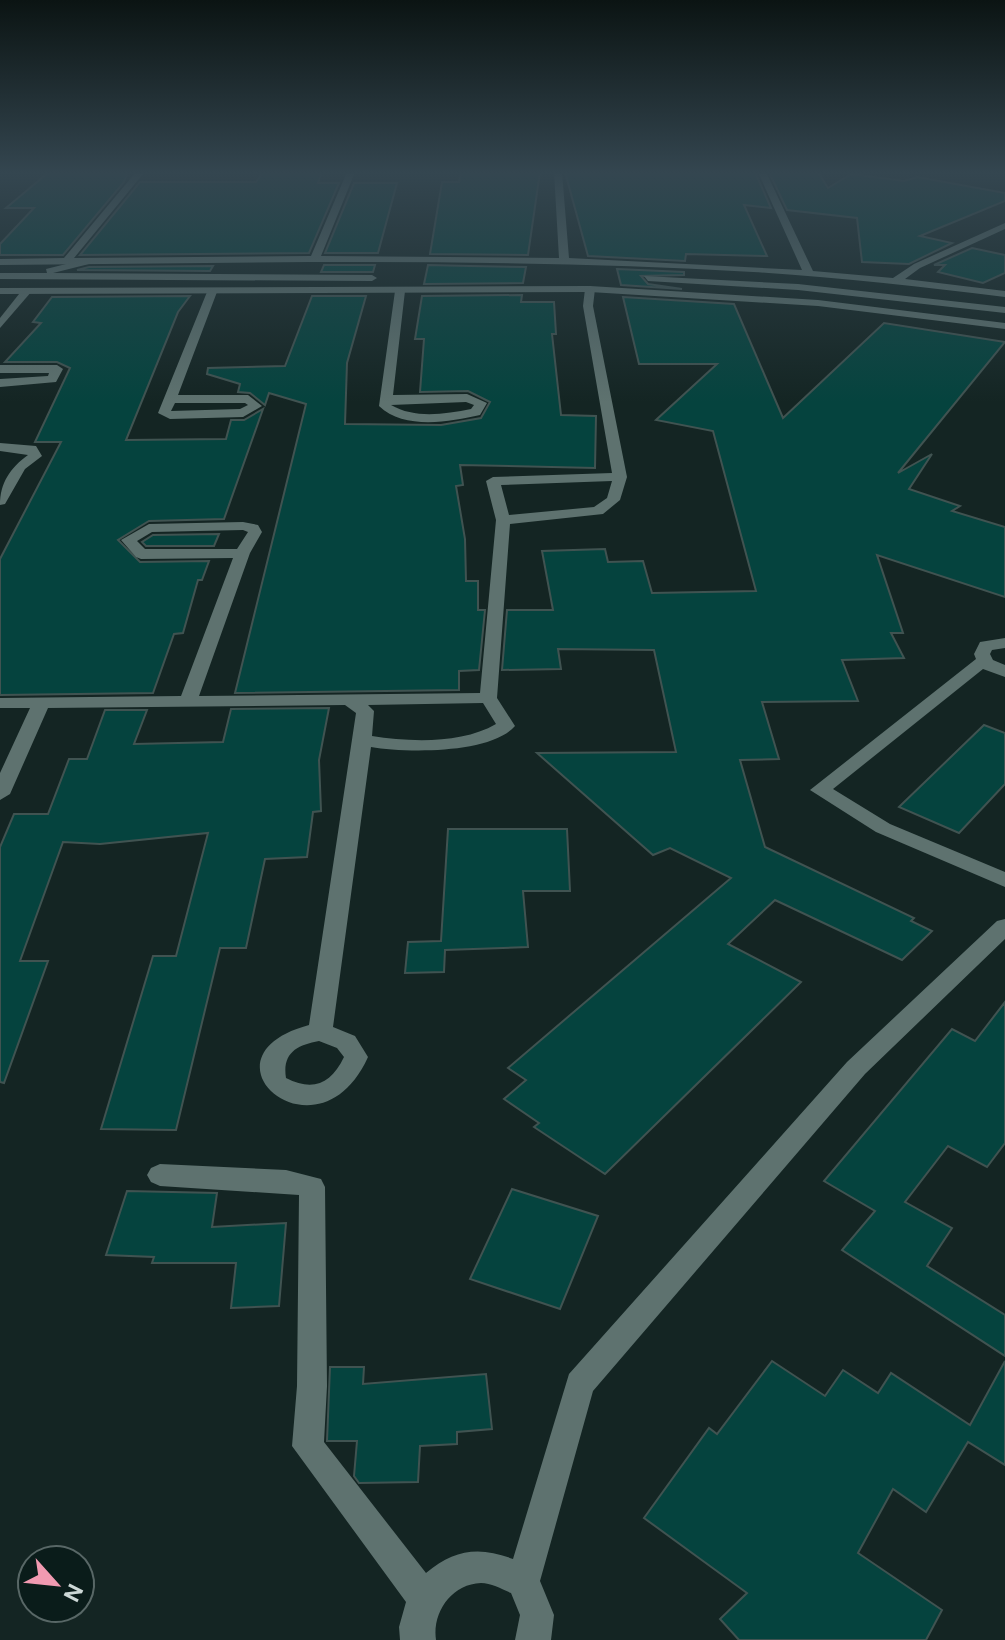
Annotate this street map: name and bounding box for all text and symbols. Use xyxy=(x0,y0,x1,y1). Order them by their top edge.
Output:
north arrow xyxy=(16,1544,96,1624)
text: N xyxy=(57,1579,90,1607)

